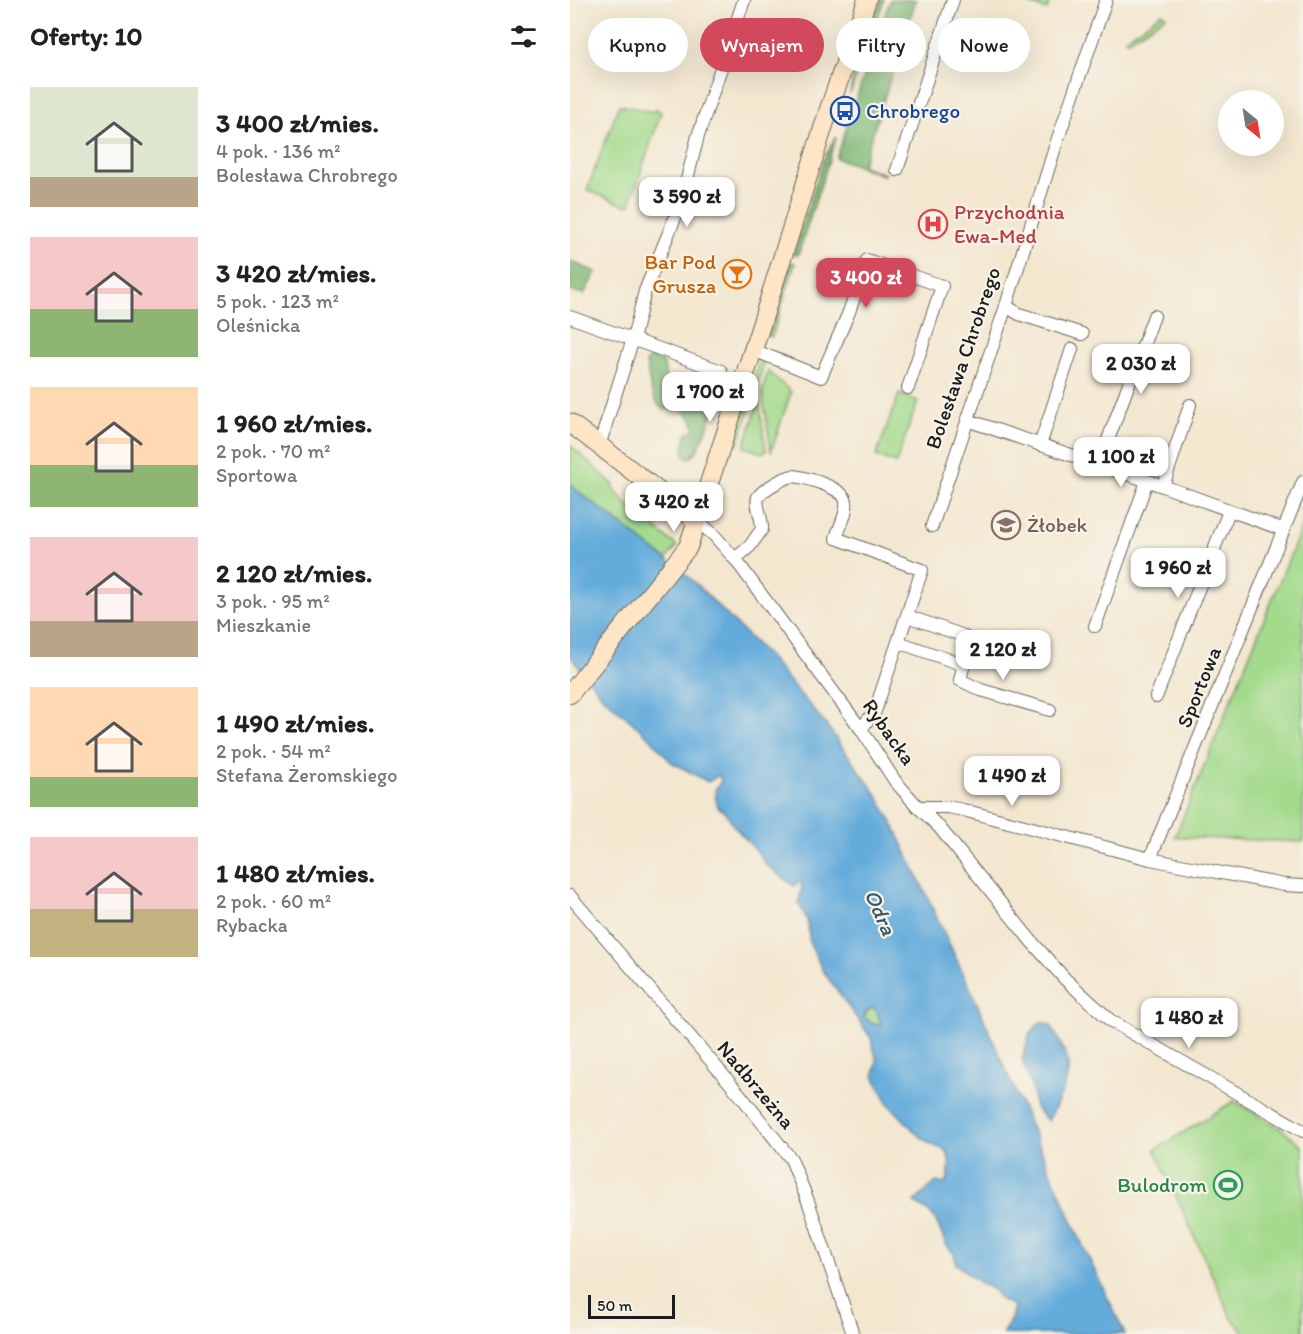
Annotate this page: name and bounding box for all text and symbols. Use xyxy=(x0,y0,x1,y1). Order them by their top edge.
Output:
chip: Kupno xyxy=(588,18,688,72)
chip: Wynajem xyxy=(700,18,824,72)
chip: Filtry xyxy=(836,18,926,72)
chip: Nowe xyxy=(938,18,1030,72)
text: Oferty: 10 xyxy=(30,20,143,52)
icon: filters xyxy=(507,20,540,53)
north arrow xyxy=(1218,90,1284,156)
map controls xyxy=(1218,90,1284,156)
bus stop icon: Chrobrego xyxy=(829,95,861,127)
place label: Chrobrego xyxy=(866,98,960,123)
text: 3 400 zł/mies. xyxy=(216,107,379,139)
icon: home xyxy=(78,111,150,183)
text: 4 pok. · 136 m² xyxy=(216,139,341,163)
text: Bolesława Chrobrego xyxy=(216,163,398,187)
pin: 3 590 zł xyxy=(625,177,749,228)
text: 3 590 zł xyxy=(653,184,721,208)
place label: Przychodnia Ewa-Med xyxy=(954,199,1065,248)
hospital icon: Przychodnia Ewa-Med xyxy=(917,208,949,240)
place label: Bar Pod Grusza xyxy=(645,249,716,298)
text: 3 420 zł/mies. xyxy=(216,257,376,289)
bar icon: Bar Pod Grusza xyxy=(721,258,753,290)
pin: 3 400 zł xyxy=(804,258,928,309)
icon: home xyxy=(78,261,150,333)
street label: Bolesława Chrobrego xyxy=(920,264,1005,452)
text: 3 400 zł xyxy=(830,265,902,289)
text: 5 pok. · 123 m² xyxy=(216,289,339,313)
text: Oleśnicka xyxy=(216,313,300,337)
pin: 2 030 zł xyxy=(1079,344,1203,395)
text: 2 030 zł xyxy=(1106,351,1176,375)
pin: 1 700 zł xyxy=(648,372,772,423)
text: 1 700 zł xyxy=(676,379,744,403)
text: 1 960 zł/mies. xyxy=(216,407,372,439)
icon: home xyxy=(78,411,150,483)
pin: 1 100 zł xyxy=(1059,437,1183,488)
text: 2 pok. · 70 m² xyxy=(216,439,331,463)
text: 1 100 zł xyxy=(1087,444,1155,468)
text: Sportowa xyxy=(216,463,297,487)
pin: 3 420 zł xyxy=(612,482,736,533)
text: 3 420 zł xyxy=(639,489,709,513)
school or university icon: Żłobek xyxy=(990,509,1022,541)
place label: Żłobek xyxy=(1027,512,1088,537)
pin: 1 960 zł xyxy=(1116,548,1240,599)
text: 1 960 zł xyxy=(1145,555,1211,579)
text: 2 120 zł/mies. xyxy=(216,557,372,589)
icon: home xyxy=(78,561,150,633)
text: 3 pok. · 95 m² xyxy=(216,589,330,613)
text: Mieszkanie xyxy=(216,613,311,637)
pin: 2 120 zł xyxy=(941,630,1065,681)
text: 2 120 zł xyxy=(970,637,1036,661)
street label: Sportowa xyxy=(1171,642,1226,731)
street label: Rybacka xyxy=(858,694,921,770)
text: 1 490 zł/mies. xyxy=(216,707,374,739)
icon: home xyxy=(78,711,150,783)
text: 2 pok. · 54 m² xyxy=(216,739,331,763)
pin: 1 490 zł xyxy=(950,756,1074,807)
text: Stefana Żeromskiego xyxy=(216,763,397,787)
text: 1 490 zł xyxy=(978,763,1046,787)
text: 1 480 zł/mies. xyxy=(216,857,375,889)
icon: home xyxy=(78,861,150,933)
water label: Odra xyxy=(859,885,903,940)
text: 2 pok. · 60 m² xyxy=(216,889,331,913)
text: Rybacka xyxy=(216,913,288,937)
pin: 1 480 zł xyxy=(1127,998,1251,1049)
text: 1 480 zł xyxy=(1155,1005,1223,1029)
street label: Nadbrzeżna xyxy=(712,1035,801,1134)
sports icon: Bulodrom xyxy=(1212,1169,1244,1201)
place label: Bulodrom xyxy=(1117,1172,1207,1197)
scale bar xyxy=(588,1292,675,1320)
text: 50 m xyxy=(597,1296,632,1315)

